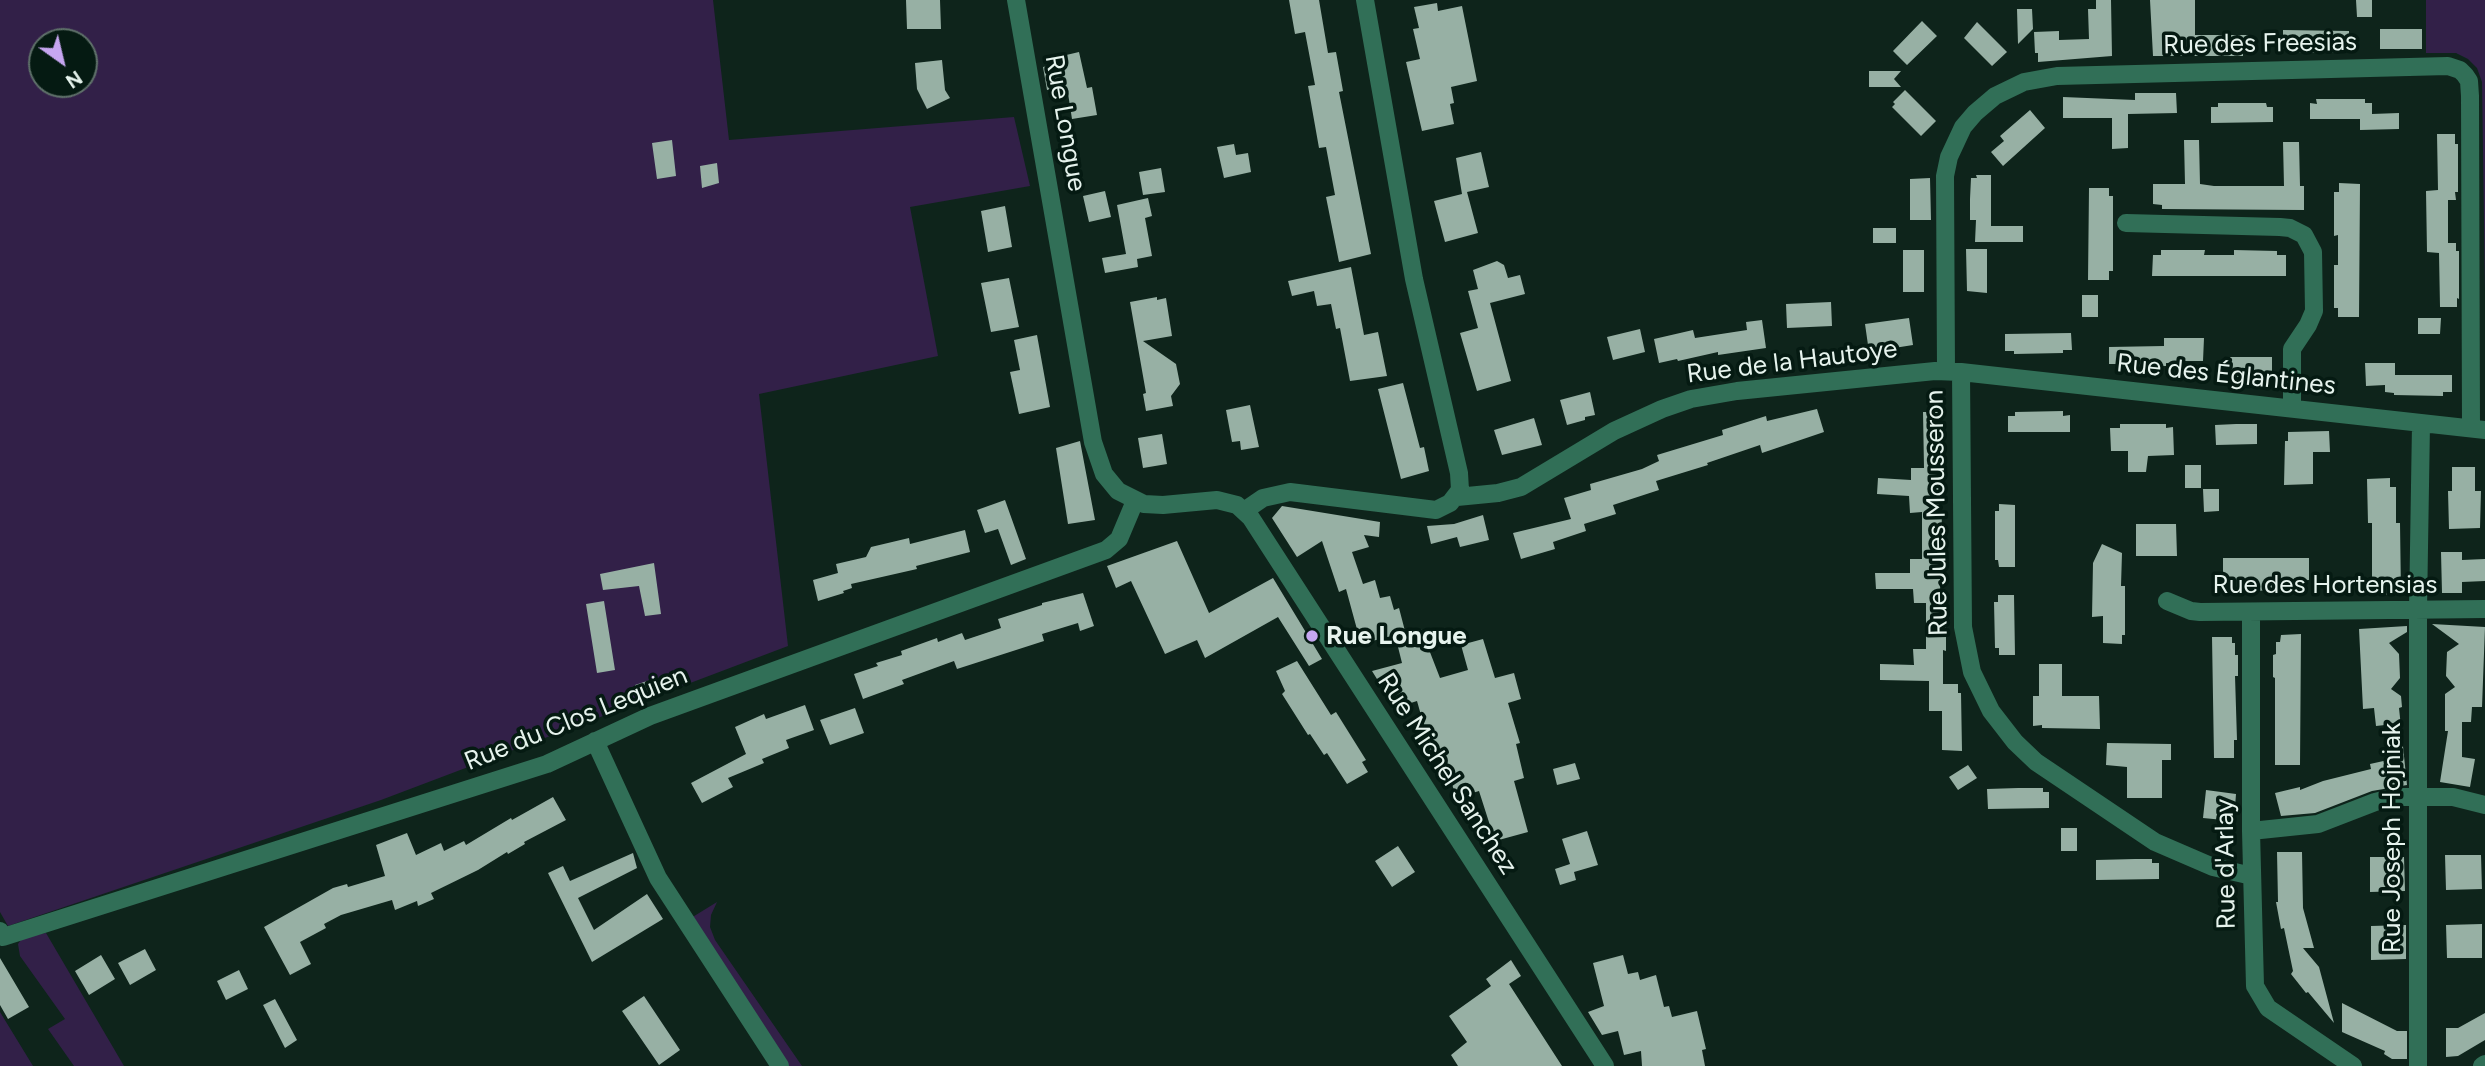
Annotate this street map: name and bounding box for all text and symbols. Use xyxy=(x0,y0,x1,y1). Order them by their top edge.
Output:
street label: Rue des Freesias xyxy=(2163,27,2357,61)
north arrow xyxy=(28,28,98,98)
street label: Rue Longue xyxy=(1038,52,1092,194)
text: N xyxy=(61,66,86,93)
street label: Rue de la Hautoye xyxy=(1685,334,1899,390)
street label: Rue des Églantines xyxy=(2115,348,2337,402)
street label: Rue Jules Mousseron xyxy=(1919,390,1955,636)
street label: Rue des Hortensias xyxy=(2213,569,2437,601)
place label: Rue Longue xyxy=(1326,620,1467,652)
marker: Rue Longue xyxy=(1304,628,1320,644)
street label: Rue du Clos Lequien xyxy=(460,660,692,778)
street label: Rue Michel Sanchez xyxy=(1370,668,1524,880)
street label: Rue Joseph Hojniak xyxy=(2376,723,2408,953)
street label: Rue d'Arlay xyxy=(2209,798,2243,930)

